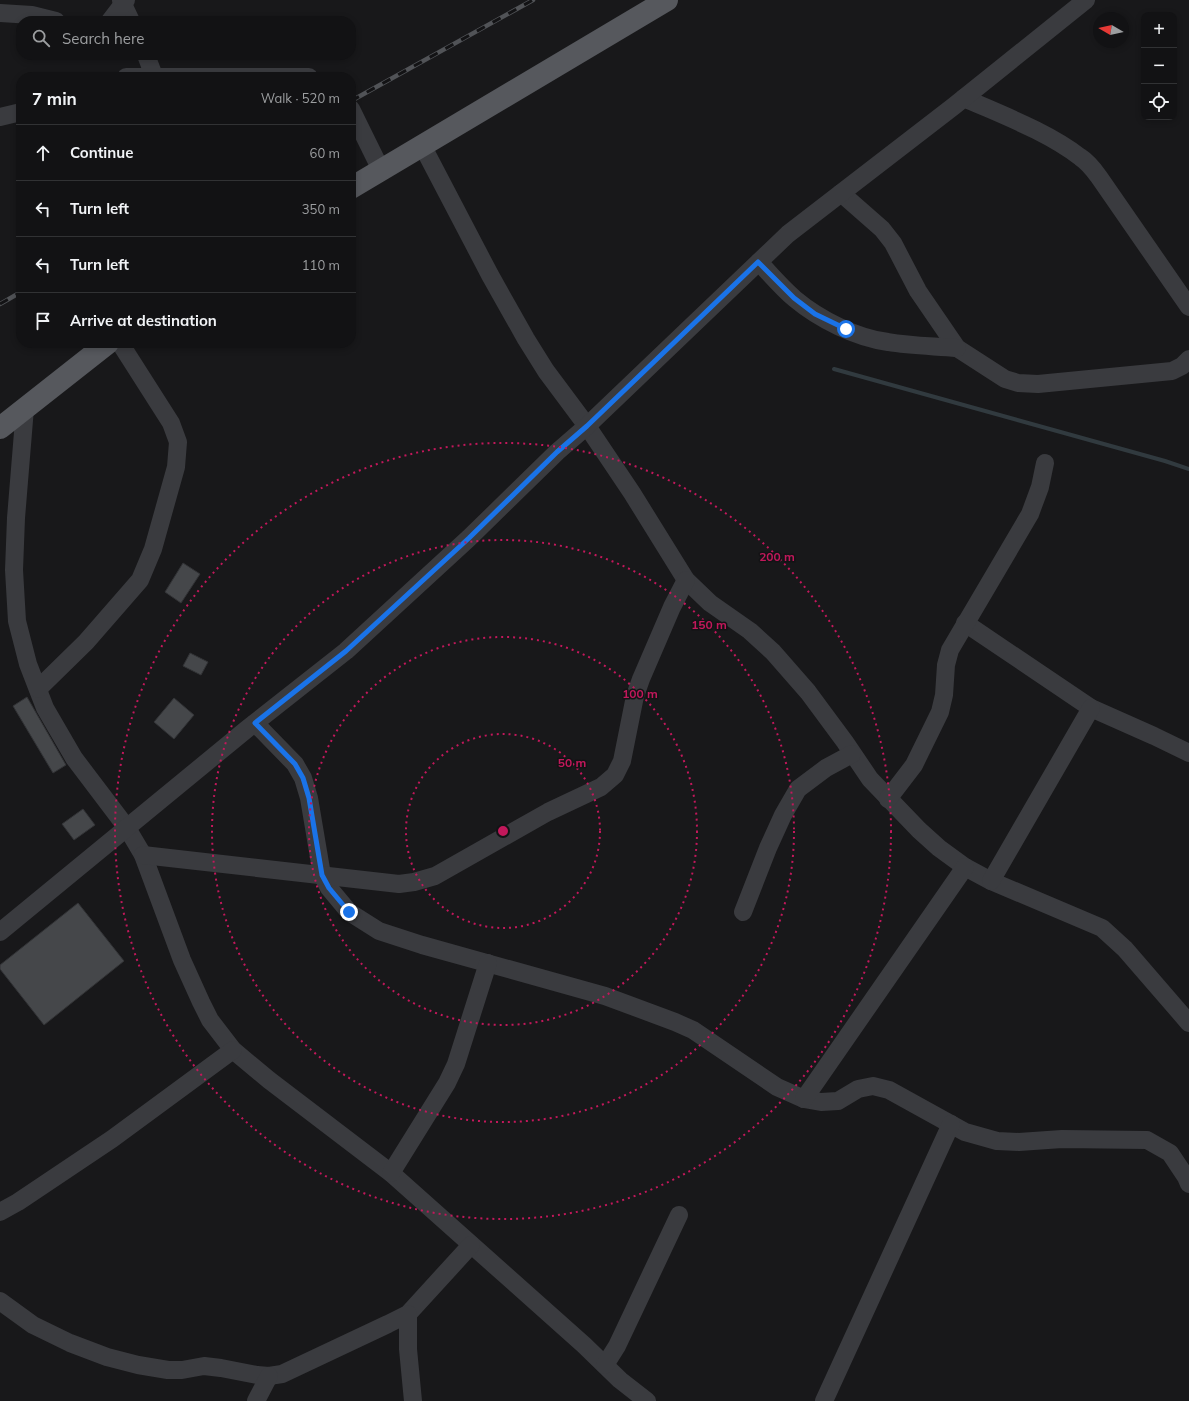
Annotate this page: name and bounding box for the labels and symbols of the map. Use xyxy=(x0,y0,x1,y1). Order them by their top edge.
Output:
north arrow xyxy=(1093,12,1129,48)
route start xyxy=(837,320,855,338)
text: 200 m xyxy=(759,549,795,564)
text: 150 m xyxy=(691,617,727,632)
text: 100 m xyxy=(622,686,658,701)
text: 50 m xyxy=(558,755,586,770)
centre of rings xyxy=(496,824,510,838)
route end xyxy=(340,903,358,921)

